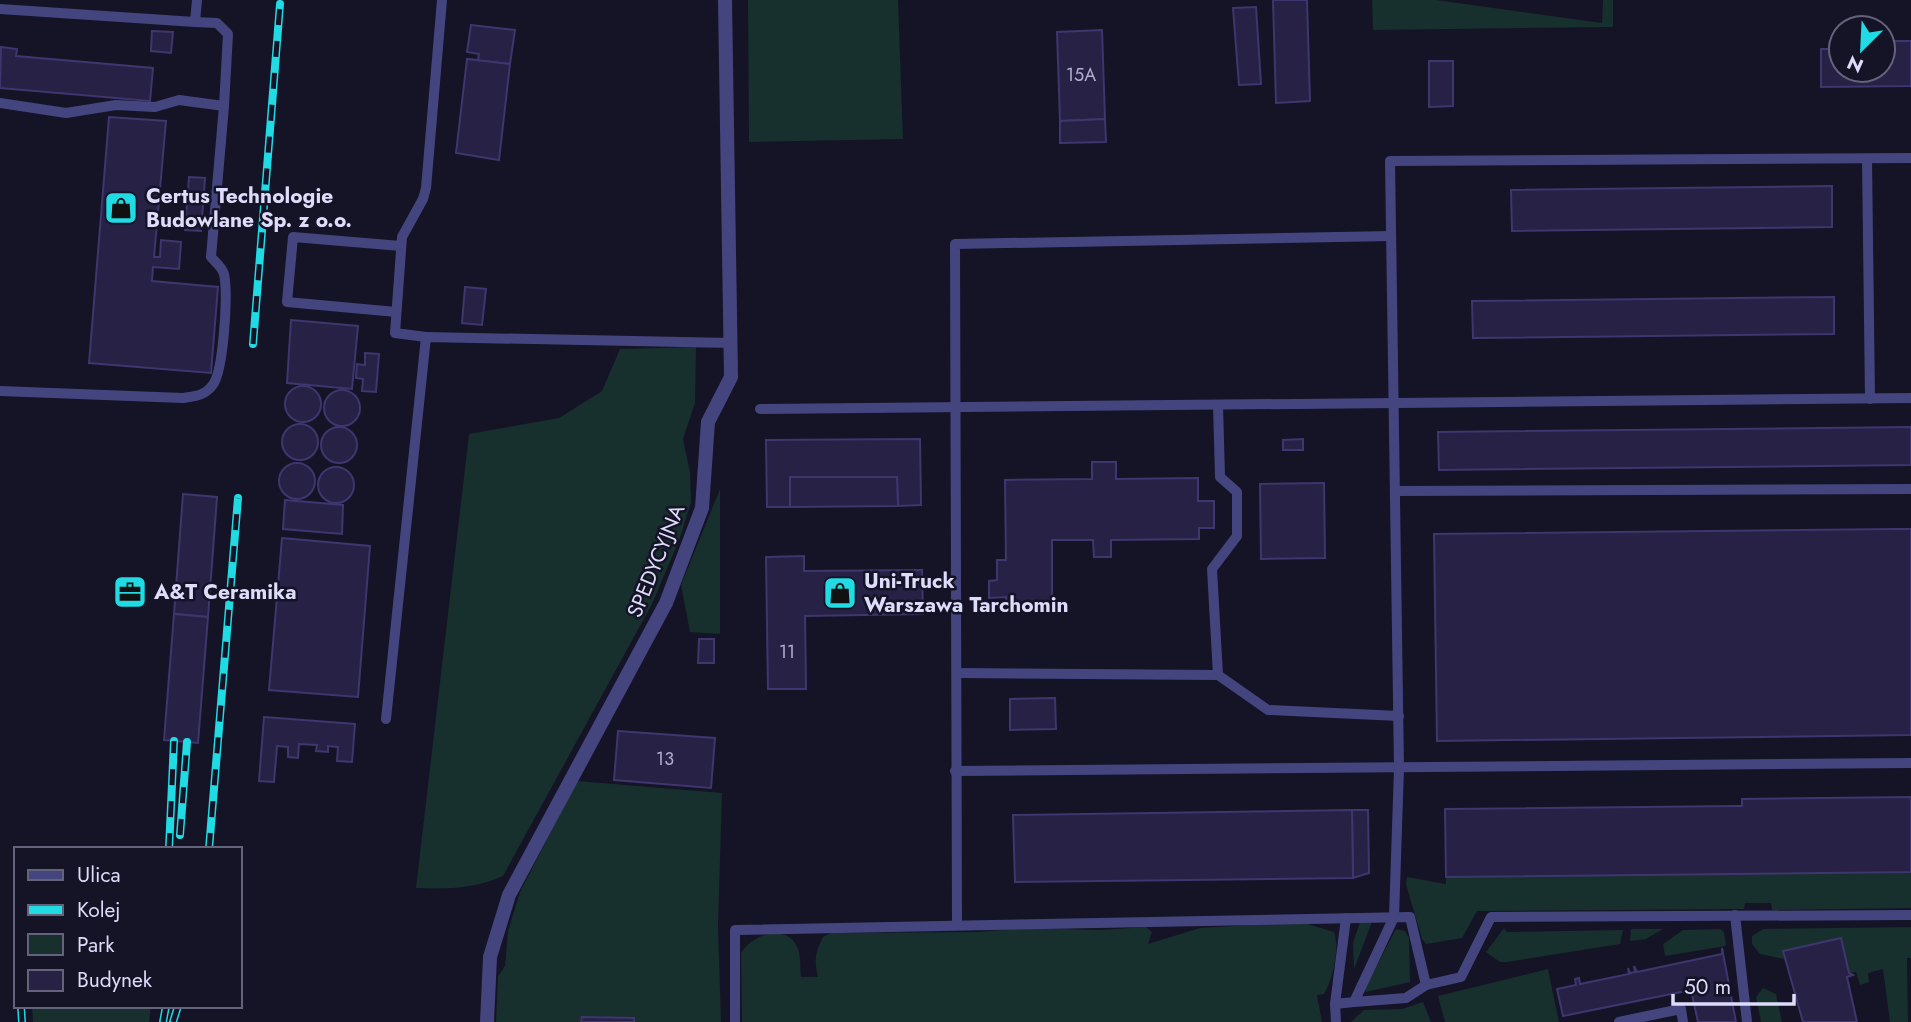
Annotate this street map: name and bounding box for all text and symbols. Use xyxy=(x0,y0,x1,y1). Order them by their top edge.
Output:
north arrow xyxy=(1827,14,1897,84)
text: N xyxy=(1843,49,1868,79)
house number: 15A xyxy=(1066,62,1096,88)
place label: Certus Technologie Budowlane Sp. z o.o. xyxy=(146,181,352,235)
shop icon: Certus Technologie Budowlane Sp. z o.o. xyxy=(102,189,140,227)
street label: SPEDYCYJNA xyxy=(620,500,692,622)
place label: Uni-Truck Warszawa Tarchomin xyxy=(864,566,1069,620)
office icon: A&T Ceramika xyxy=(111,573,149,611)
shop icon: Uni-Truck Warszawa Tarchomin xyxy=(821,574,859,612)
place label: A&T Ceramika xyxy=(153,577,296,607)
house number: 11 xyxy=(779,639,795,665)
house number: 13 xyxy=(656,746,674,772)
legend xyxy=(14,847,242,1008)
text: Ulica xyxy=(77,860,121,890)
text: Kolej xyxy=(77,895,121,925)
text: Park xyxy=(77,930,115,960)
scale bar xyxy=(1673,962,1794,1006)
text: Budynek xyxy=(77,965,153,995)
text: 50 m xyxy=(1684,972,1731,1002)

